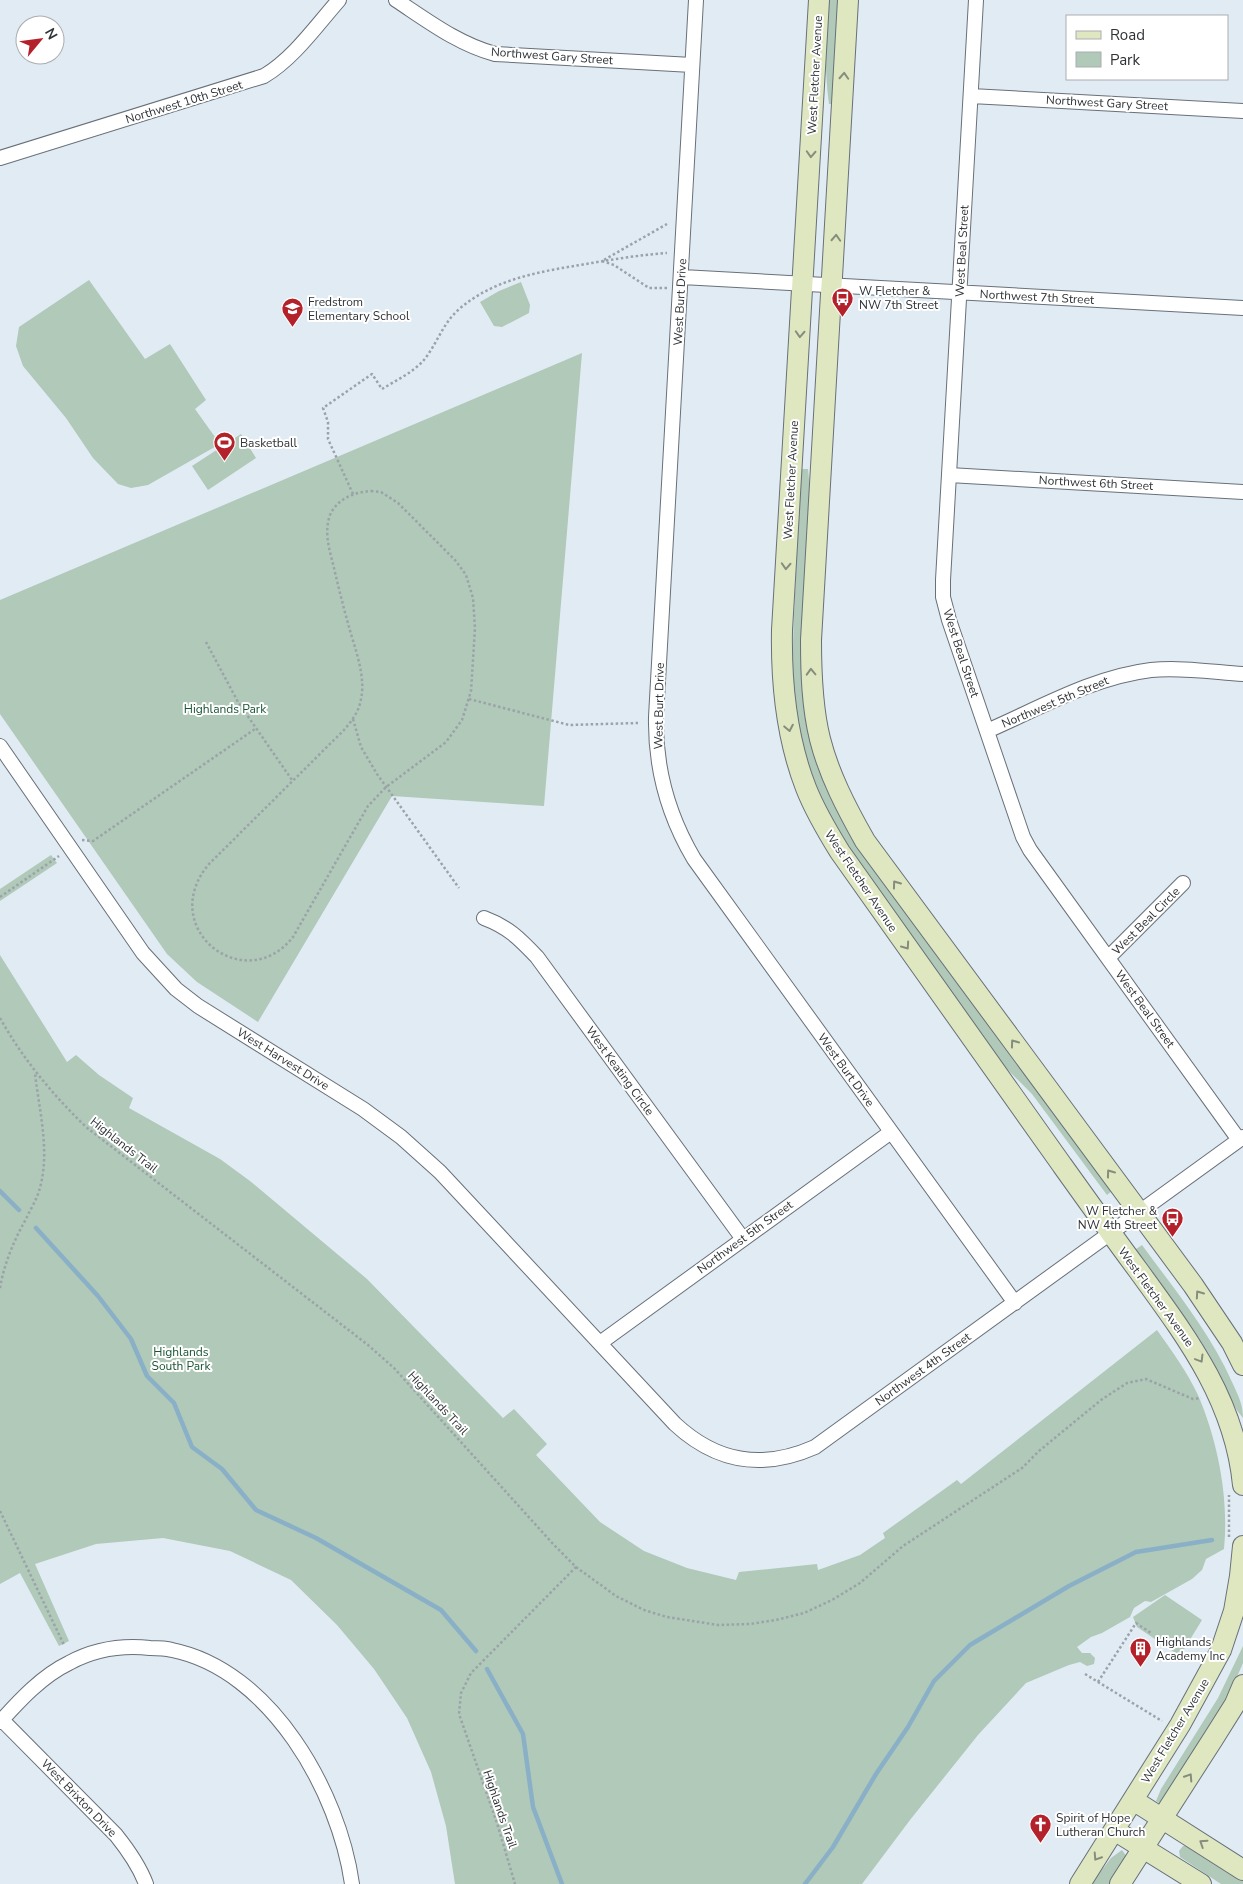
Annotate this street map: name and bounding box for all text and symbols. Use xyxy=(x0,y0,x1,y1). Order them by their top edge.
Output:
north arrow xyxy=(15,15,65,65)
street label: West Fletcher Avenue xyxy=(804,15,826,135)
legend xyxy=(1066,15,1228,80)
text: N xyxy=(40,25,62,43)
text: Road xyxy=(1110,25,1145,45)
street label: Northwest Gary Street xyxy=(490,44,614,68)
text: Park xyxy=(1110,50,1140,70)
one-way arrow xyxy=(839,71,850,79)
street label: Northwest 10th Street xyxy=(123,76,245,127)
street label: Northwest Gary Street xyxy=(1046,92,1169,114)
one-way arrow xyxy=(805,150,816,158)
street label: West Beal Street xyxy=(952,204,972,297)
one-way arrow xyxy=(830,234,841,242)
street label: West Burt Drive xyxy=(670,258,690,346)
place label: W Fletcher & NW 7th Street xyxy=(859,283,939,313)
bus stop icon: W Fletcher & NW 7th Street xyxy=(831,286,855,317)
street label: Northwest 7th Street xyxy=(979,286,1095,308)
place label: Fredstrom Elementary School xyxy=(308,294,410,324)
school or university icon: Fredstrom Elementary School xyxy=(280,297,304,328)
one-way arrow xyxy=(795,330,806,338)
street label: West Fletcher Avenue xyxy=(780,420,802,540)
sports icon: Basketball xyxy=(212,431,236,462)
place label: Basketball xyxy=(240,435,298,451)
street label: Northwest 6th Street xyxy=(1038,472,1154,494)
one-way arrow xyxy=(781,562,792,570)
street label: West Beal Street xyxy=(939,607,983,700)
street label: West Burt Drive xyxy=(650,662,668,750)
one-way arrow xyxy=(806,668,817,676)
street label: Northwest 5th Street xyxy=(999,672,1112,732)
park label: Highlands Park xyxy=(184,701,267,717)
one-way arrow xyxy=(784,723,794,732)
street label: West Fletcher Avenue xyxy=(821,827,901,935)
one-way arrow xyxy=(894,881,902,890)
street label: West Beal Circle xyxy=(1109,884,1183,958)
one-way arrow xyxy=(900,940,909,949)
street label: West Beal Street xyxy=(1111,967,1179,1052)
street label: West Keating Circle xyxy=(582,1023,658,1119)
street label: West Harvest Drive xyxy=(234,1024,332,1094)
street label: West Burt Drive xyxy=(814,1030,878,1110)
one-way arrow xyxy=(1011,1040,1019,1049)
street label: Highlands Trail xyxy=(87,1114,161,1177)
one-way arrow xyxy=(1107,1169,1116,1179)
street label: Northwest 5th Street xyxy=(694,1196,797,1277)
place label: W Fletcher & NW 4th Street xyxy=(1078,1203,1158,1233)
bus stop icon: W Fletcher & NW 4th Street xyxy=(1161,1206,1185,1237)
street label: West Fletcher Avenue xyxy=(1114,1244,1198,1350)
one-way arrow xyxy=(1196,1290,1205,1299)
street label: Northwest 4th Street xyxy=(872,1328,975,1409)
park label: Highlands South Park xyxy=(152,1344,211,1374)
one-way arrow xyxy=(1194,1353,1204,1362)
street label: Highlands Trail xyxy=(404,1368,472,1439)
place label: Highlands Academy Inc xyxy=(1156,1634,1225,1664)
building icon: Highlands Academy Inc xyxy=(1128,1637,1152,1668)
street label: West Fletcher Avenue xyxy=(1137,1676,1213,1786)
street label: West Brixton Drive xyxy=(38,1756,120,1840)
street label: Highlands Trail xyxy=(479,1768,521,1851)
one-way arrow xyxy=(1183,1773,1192,1782)
place label: Spirit of Hope Lutheran Church xyxy=(1056,1810,1145,1840)
church icon: Spirit of Hope Lutheran Church xyxy=(1028,1813,1052,1844)
one-way arrow xyxy=(1199,1840,1208,1850)
one-way arrow xyxy=(1094,1851,1103,1861)

